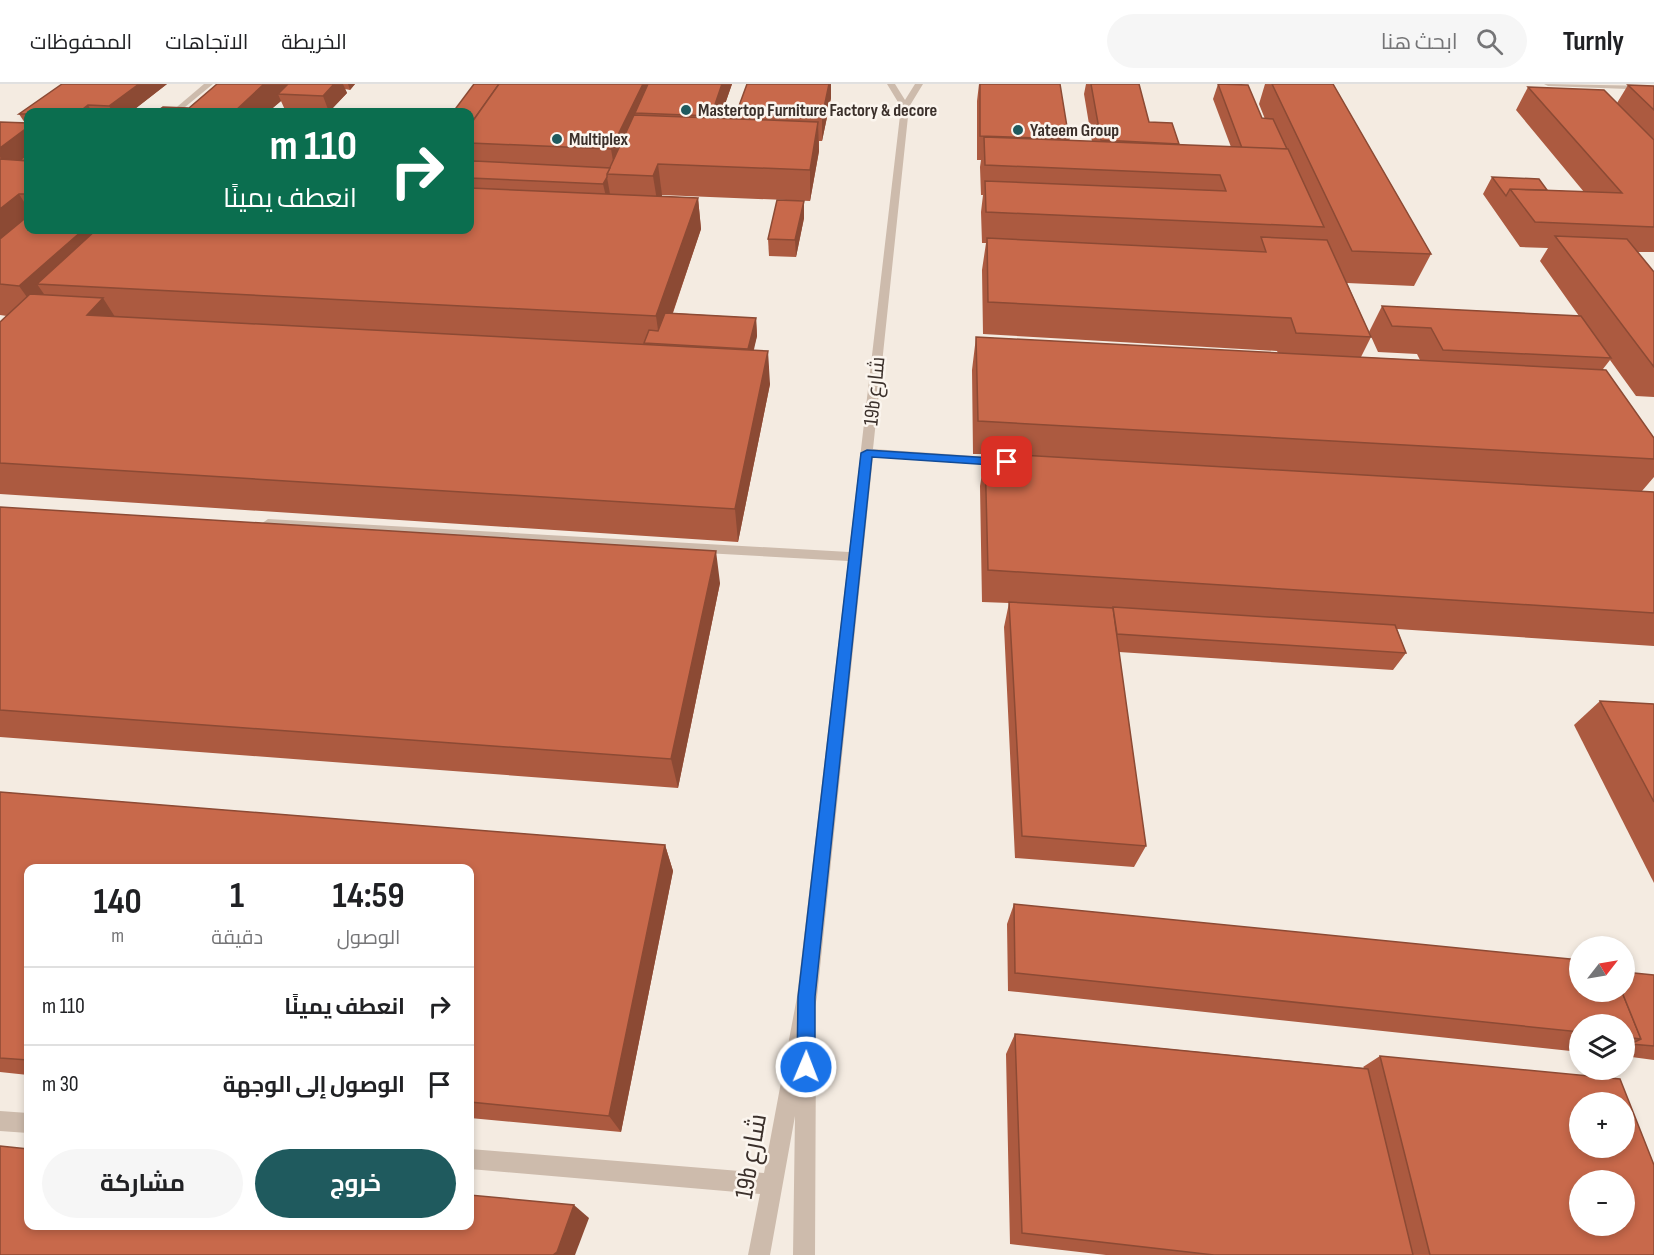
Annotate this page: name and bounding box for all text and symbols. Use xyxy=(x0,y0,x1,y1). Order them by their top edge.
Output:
search box xyxy=(1107,14,1527,68)
icon: search xyxy=(1473,25,1506,58)
text: Turnly xyxy=(1563,25,1624,58)
text: ابحث هنا xyxy=(1381,29,1458,56)
text: المحفوظات xyxy=(30,30,132,55)
text: الاتجاهات xyxy=(165,30,248,55)
text: الخريطة xyxy=(281,30,347,55)
place label: Mastertop Furniture Factory & decore xyxy=(698,100,937,121)
marker: Mastertop Furniture Factory & decore xyxy=(679,103,693,117)
place label: Yateem Group xyxy=(1030,120,1119,141)
text: 110 m xyxy=(270,121,357,172)
marker: Yateem Group xyxy=(1011,123,1025,137)
place label: Multiplex xyxy=(569,129,628,150)
icon: right xyxy=(378,132,456,210)
marker: Multiplex xyxy=(550,132,564,146)
text: انعطف يمينًا xyxy=(223,183,357,215)
street label: 19b شارع xyxy=(858,355,892,427)
pin xyxy=(981,436,1032,487)
icon: arrive xyxy=(990,445,1023,478)
text: 1 xyxy=(230,875,244,918)
text: 14:59 xyxy=(333,875,405,918)
text: 140 xyxy=(93,881,142,924)
text: m xyxy=(111,924,124,948)
text: دقيقة xyxy=(211,926,263,950)
text: الوصول xyxy=(337,926,400,950)
north arrow xyxy=(1569,936,1635,1002)
map controls xyxy=(1569,936,1635,1236)
icon: right xyxy=(423,990,456,1023)
text: 110 m xyxy=(42,993,85,1020)
text: انعطف يمينًا xyxy=(284,994,405,1021)
button: layers xyxy=(1569,1014,1635,1080)
position arrow xyxy=(774,1035,838,1099)
icon: arrive xyxy=(423,1068,456,1101)
text: 30 m xyxy=(42,1071,79,1098)
text: الوصول إلى الوجهة xyxy=(223,1072,405,1099)
button: + xyxy=(1569,1092,1635,1158)
street label: 19b شارع xyxy=(729,1111,774,1201)
button: مشاركة xyxy=(42,1149,243,1218)
button: خروج xyxy=(255,1149,456,1218)
button: − xyxy=(1569,1170,1635,1236)

